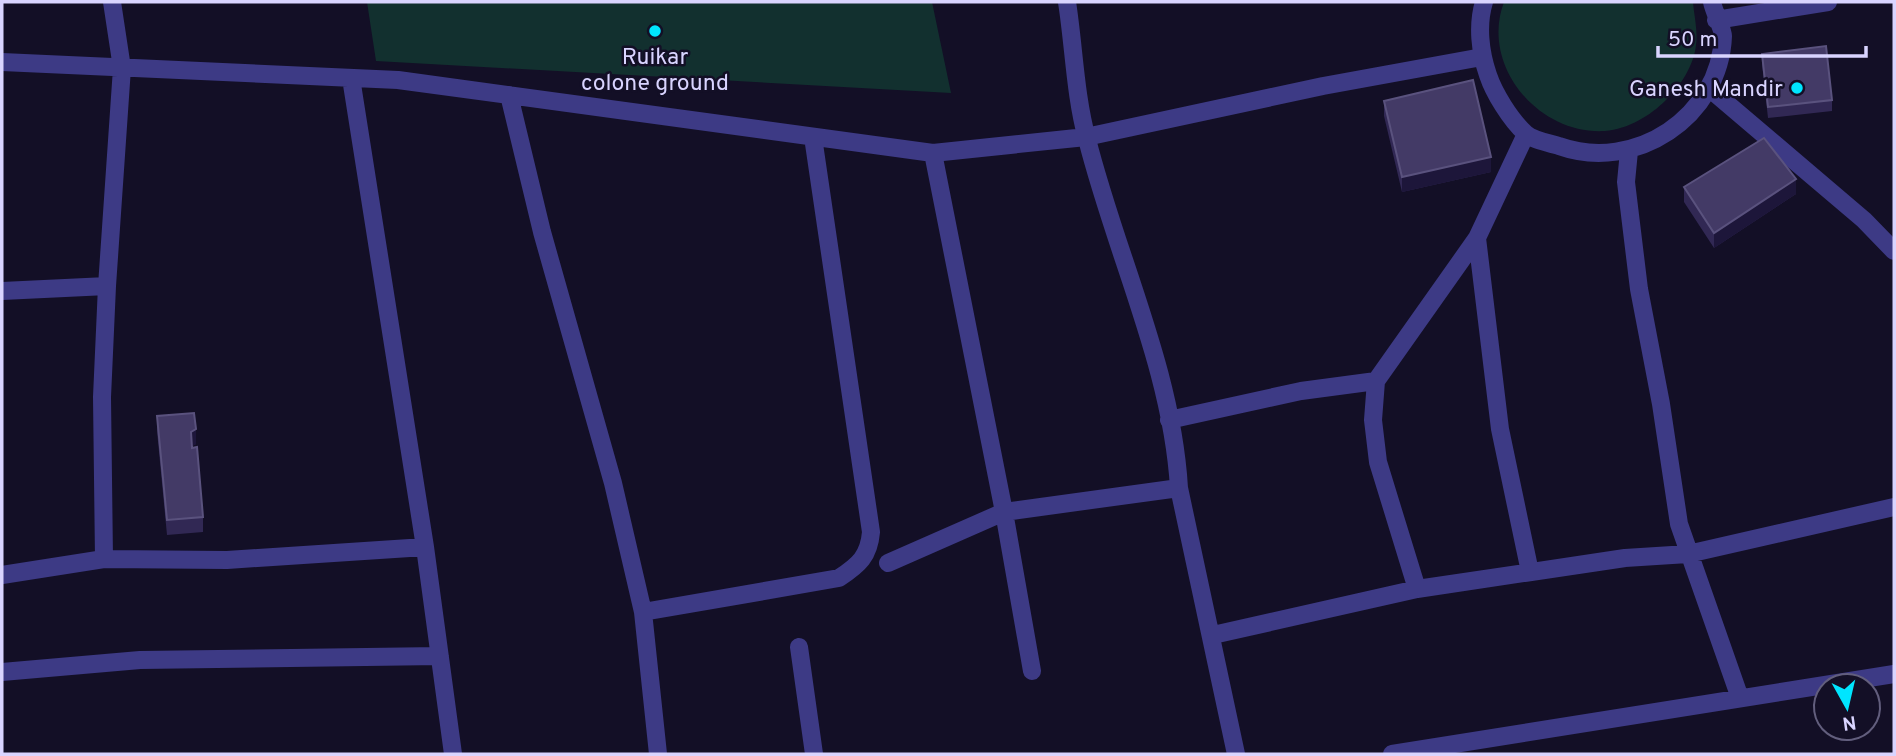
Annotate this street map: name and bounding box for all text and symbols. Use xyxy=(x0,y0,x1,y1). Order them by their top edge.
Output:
scale bar xyxy=(1658,14,1866,58)
marker: Ruikar colone ground xyxy=(647,23,663,39)
text: 50 m xyxy=(1668,27,1717,54)
place label: Ruikar colone ground xyxy=(581,44,729,99)
place label: Ganesh Mandir xyxy=(1629,76,1783,105)
marker: Ganesh Mandir xyxy=(1789,80,1805,96)
north arrow xyxy=(1812,672,1882,742)
text: N xyxy=(1841,709,1858,735)

